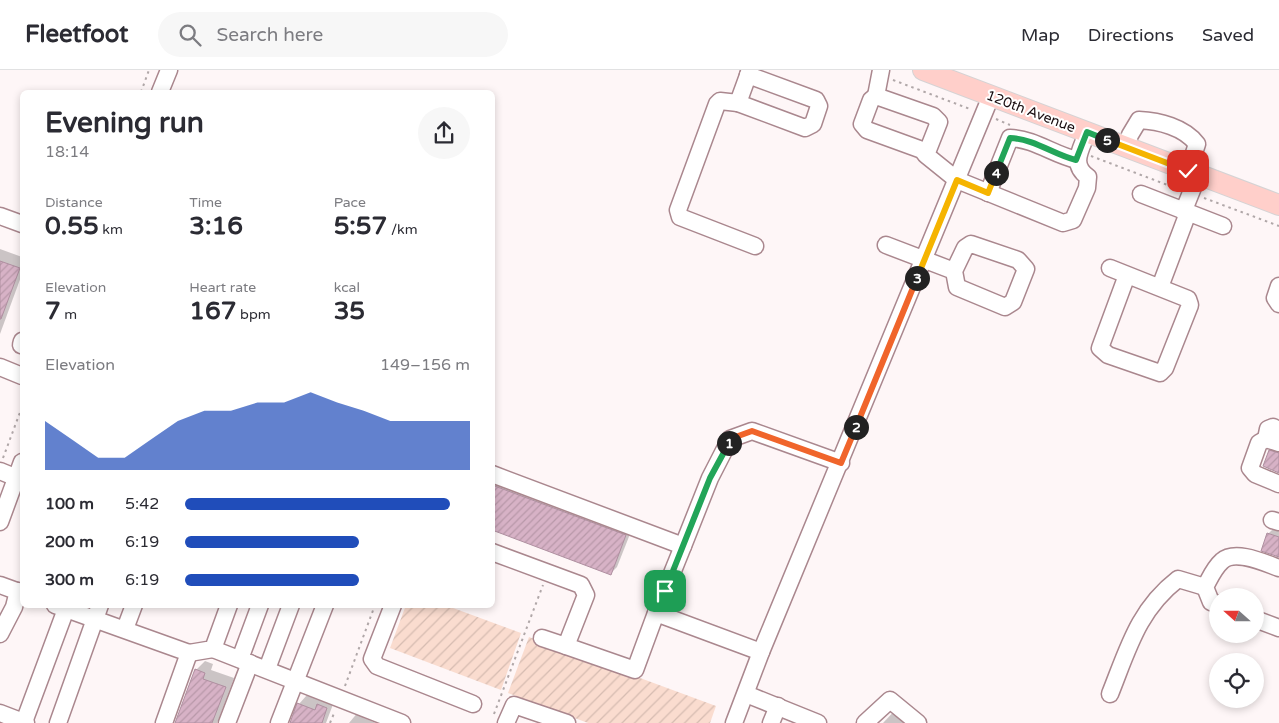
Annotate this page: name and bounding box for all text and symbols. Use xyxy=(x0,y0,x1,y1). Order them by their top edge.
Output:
search box xyxy=(158,12,508,57)
text: Fleetfoot xyxy=(25,20,128,49)
icon: search xyxy=(176,21,204,49)
text: Search here xyxy=(216,24,323,46)
text: Map xyxy=(1021,24,1060,46)
text: Directions xyxy=(1088,24,1174,46)
text: Saved xyxy=(1202,24,1254,46)
street label: 120th Avenue xyxy=(984,87,1078,136)
text: Evening run xyxy=(45,106,204,140)
button: share xyxy=(418,107,470,159)
pin: 5 xyxy=(1094,128,1120,152)
text: 5 xyxy=(1103,132,1112,149)
text: 18:14 xyxy=(45,142,89,162)
pin xyxy=(1167,150,1209,192)
icon: check xyxy=(1174,157,1202,185)
pin: 4 xyxy=(984,160,1008,186)
text: 4 xyxy=(992,165,1001,182)
text: Distance xyxy=(45,194,103,211)
text: Time xyxy=(189,194,222,211)
text: Pace xyxy=(334,194,366,211)
text: 0.55 xyxy=(45,211,99,241)
text: 3:16 xyxy=(189,211,243,241)
text: 5:57 xyxy=(334,211,387,241)
text: km xyxy=(99,221,123,238)
text: /km xyxy=(387,221,418,238)
pin: 3 xyxy=(904,266,930,290)
text: 3 xyxy=(913,270,922,287)
text: Elevation xyxy=(45,279,106,296)
text: Heart rate xyxy=(189,279,256,296)
text: kcal xyxy=(334,279,360,296)
text: 7 xyxy=(45,296,61,326)
text: 167 xyxy=(189,296,236,326)
text: 35 xyxy=(334,296,365,326)
text: m xyxy=(61,306,77,323)
text: bpm xyxy=(236,306,271,323)
text: Elevation xyxy=(45,355,115,375)
text: 149–156 m xyxy=(380,355,470,375)
pin: 2 xyxy=(844,414,868,440)
text: 2 xyxy=(852,419,861,436)
pin: 1 xyxy=(716,430,742,456)
text: 1 xyxy=(725,435,734,452)
text: 100 m xyxy=(45,494,94,514)
text: 5:42 xyxy=(125,494,159,514)
text: 200 m xyxy=(45,532,94,552)
text: 6:19 xyxy=(125,532,159,552)
text: 300 m xyxy=(45,570,94,590)
text: 6:19 xyxy=(125,570,159,590)
pin xyxy=(644,570,686,612)
icon: arrive xyxy=(651,577,679,605)
north arrow xyxy=(1209,588,1264,642)
map controls xyxy=(1209,588,1264,708)
button: locate xyxy=(1209,653,1264,708)

